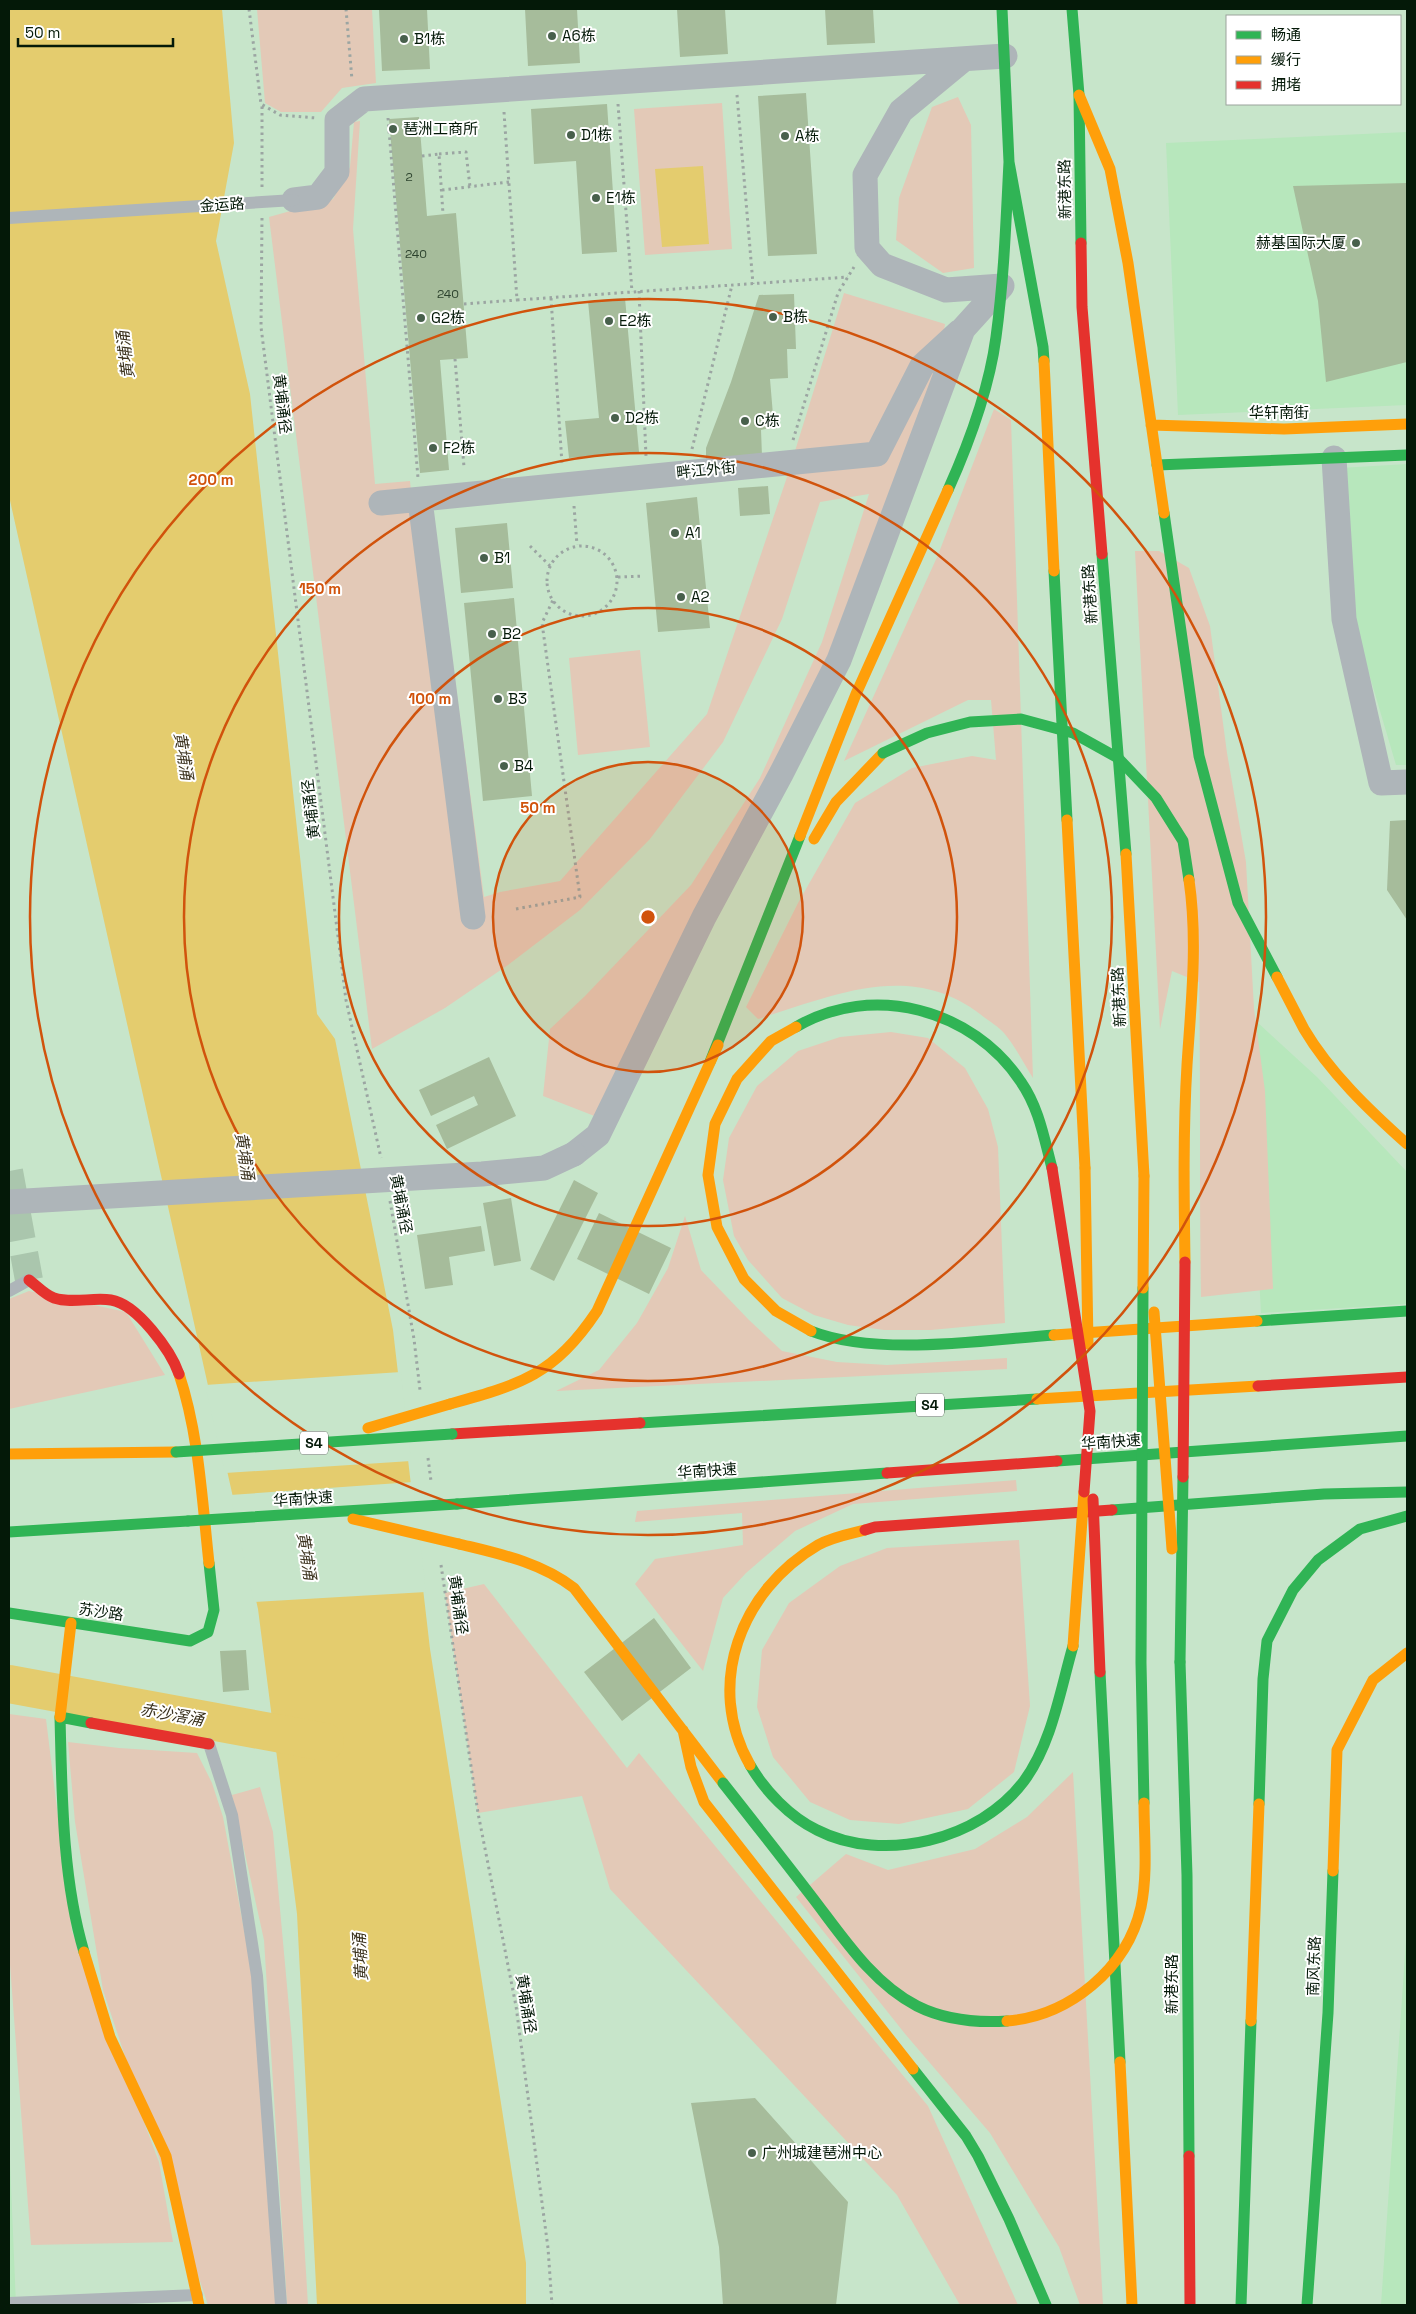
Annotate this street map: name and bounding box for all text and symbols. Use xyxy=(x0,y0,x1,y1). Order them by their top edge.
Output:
scale bar xyxy=(18,15,172,47)
legend xyxy=(1226,15,1401,105)
text: 50 m xyxy=(25,23,60,42)
text: 畅通 xyxy=(1271,25,1301,44)
place label: A6栋 xyxy=(562,26,596,45)
place label: B1栋 xyxy=(414,29,445,48)
marker: A6栋 xyxy=(546,30,558,42)
marker: B1栋 xyxy=(398,33,410,45)
text: 缓行 xyxy=(1271,50,1301,69)
text: 拥堵 xyxy=(1271,75,1301,94)
place label: 琶洲工商所 xyxy=(403,119,478,138)
marker: 琶洲工商所 xyxy=(387,123,399,135)
place label: D1栋 xyxy=(581,125,612,144)
place label: A栋 xyxy=(795,126,819,145)
marker: D1栋 xyxy=(565,129,577,141)
marker: A栋 xyxy=(779,130,791,142)
street label: 新港东路 xyxy=(1054,159,1075,219)
house number: 2 xyxy=(405,169,413,185)
place label: E1栋 xyxy=(606,188,636,207)
marker: E1栋 xyxy=(590,192,602,204)
street label: 金运路 xyxy=(199,193,245,216)
place label: 赫基国际大厦 xyxy=(1256,233,1346,252)
marker: 赫基国际大厦 xyxy=(1350,237,1362,249)
house number: 240 xyxy=(405,246,427,262)
house number: 240 xyxy=(437,286,459,302)
place label: B栋 xyxy=(783,307,808,326)
place label: G2栋 xyxy=(431,308,465,327)
place label: E2栋 xyxy=(619,311,652,330)
marker: B栋 xyxy=(767,311,779,323)
marker: G2栋 xyxy=(415,312,427,324)
marker: E2栋 xyxy=(603,315,615,327)
water label: 黄埔涌 xyxy=(112,328,139,380)
street label: 黄埔涌径 xyxy=(269,373,296,435)
street label: 华轩南街 xyxy=(1249,403,1309,422)
place label: D2栋 xyxy=(625,408,659,427)
place label: C栋 xyxy=(755,411,780,430)
marker: D2栋 xyxy=(609,412,621,424)
marker: C栋 xyxy=(739,415,751,427)
place label: F2栋 xyxy=(443,438,475,457)
marker: F2栋 xyxy=(427,442,439,454)
street label: 畔江外街 xyxy=(675,457,737,482)
text: 200 m xyxy=(189,470,233,489)
place label: A1 xyxy=(685,523,701,542)
marker: A1 xyxy=(669,527,681,539)
place label: B1 xyxy=(494,548,510,567)
marker: B1 xyxy=(478,552,490,564)
street label: 新港东路 xyxy=(1078,563,1101,625)
text: 150 m xyxy=(299,579,341,598)
place label: A2 xyxy=(691,587,710,606)
marker: A2 xyxy=(675,591,687,603)
place label: B2 xyxy=(502,624,521,643)
marker: B2 xyxy=(486,628,498,640)
text: 100 m xyxy=(409,689,451,708)
place label: B3 xyxy=(508,689,527,708)
marker: B3 xyxy=(492,693,504,705)
water label: 黄埔涌 xyxy=(169,731,198,783)
place label: B4 xyxy=(514,756,533,775)
marker: B4 xyxy=(498,760,510,772)
street label: 黄埔涌径 xyxy=(297,778,324,840)
text: 50 m xyxy=(520,798,556,817)
centre of rings xyxy=(639,908,657,926)
street label: 新港东路 xyxy=(1107,967,1130,1027)
water label: 黄埔涌 xyxy=(230,1131,259,1183)
street label: 黄埔涌径 xyxy=(386,1173,417,1235)
road number: S4 xyxy=(916,1394,944,1416)
street label: 华南快速 xyxy=(1080,1430,1142,1453)
road number: S4 xyxy=(300,1432,328,1455)
street label: 华南快速 xyxy=(676,1459,738,1482)
street label: 华南快速 xyxy=(272,1487,334,1510)
water label: 黄埔涌 xyxy=(292,1531,321,1583)
street label: 黄埔涌径 xyxy=(445,1574,472,1636)
street label: 苏沙路 xyxy=(77,1599,125,1624)
water label: 赤沙滘涌 xyxy=(139,1699,207,1731)
water label: 黄埔涌 xyxy=(349,1930,372,1981)
street label: 南风东路 xyxy=(1303,1936,1324,1996)
street label: 新港东路 xyxy=(1162,1954,1181,2014)
street label: 黄埔涌径 xyxy=(512,1973,541,2035)
place label: 广州城建琶洲中心 xyxy=(762,2143,882,2162)
marker: 广州城建琶洲中心 xyxy=(746,2147,758,2159)

